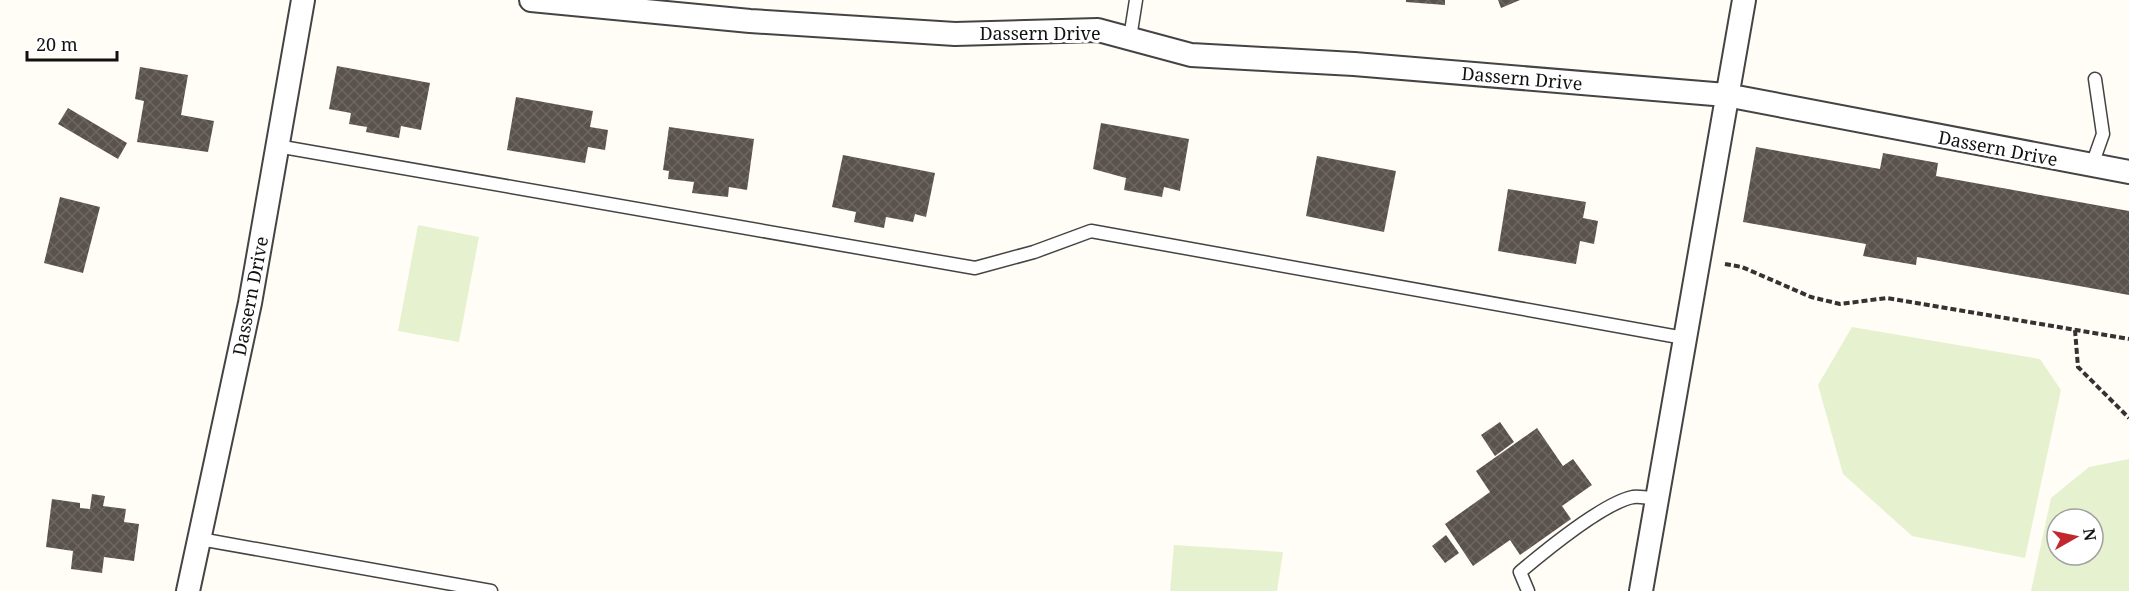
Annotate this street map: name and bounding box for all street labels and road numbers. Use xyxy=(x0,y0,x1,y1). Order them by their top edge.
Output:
street label: Dassern Drive xyxy=(979,21,1101,45)
street label: Dassern Drive xyxy=(1461,61,1583,95)
street label: Dassern Drive xyxy=(1936,125,2060,171)
street label: Dassern Drive xyxy=(227,234,273,358)

